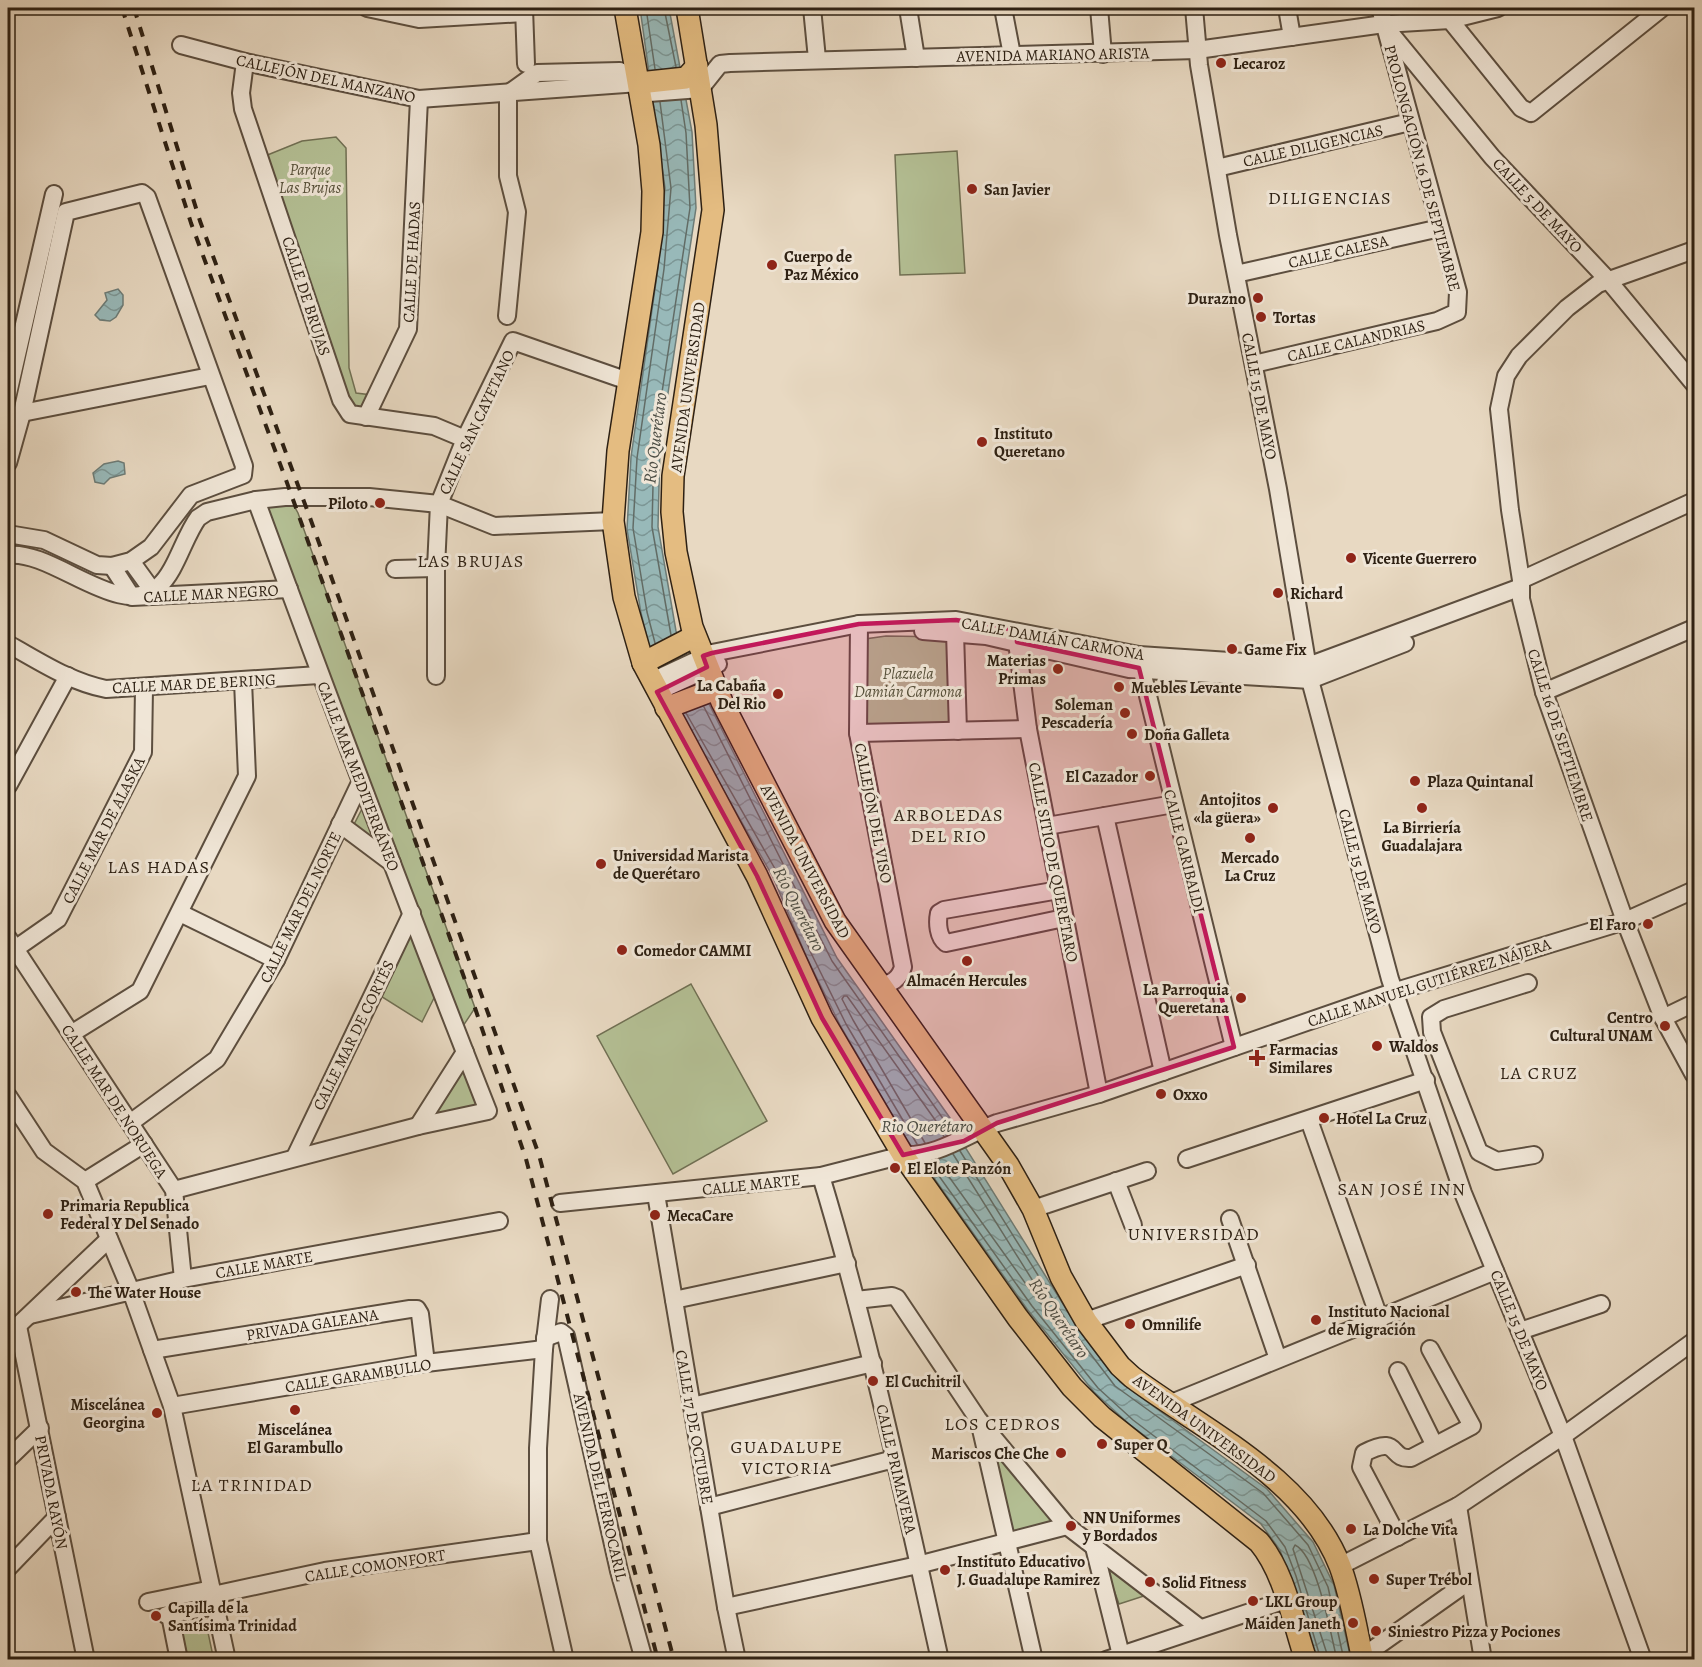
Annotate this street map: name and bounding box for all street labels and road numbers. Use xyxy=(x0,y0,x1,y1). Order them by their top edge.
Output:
street label: AVENIDA MARIANO ARISTA xyxy=(955,42,1150,68)
street label: PROLONGACIÓN 16 DE SEPTIEMBRE xyxy=(1378,42,1466,294)
street label: CALLEJÓN DEL MANZANO xyxy=(234,49,417,109)
street label: CALLE DILIGENCIAS xyxy=(1241,119,1385,173)
street label: CALLE 5 DE MAYO xyxy=(1487,153,1587,258)
street label: CALLE DE HADAS xyxy=(398,201,426,323)
street label: CALLE CALESA xyxy=(1286,230,1391,274)
street label: CALLE DE BRUJAS xyxy=(276,234,336,359)
street label: AVENIDA UNIVERSIDAD xyxy=(665,301,711,475)
street label: CALLE CALANDRIAS xyxy=(1285,314,1427,368)
street label: CALLE 15 DE MAYO xyxy=(1236,331,1282,461)
street label: CALLE SAN CAYETANO xyxy=(434,347,520,498)
street label: CALLE MAR NEGRO xyxy=(143,579,279,609)
street label: CALLE DAMIÁN CARMONA xyxy=(960,612,1147,666)
street label: CALLE 16 DE SEPTIEMBRE xyxy=(1522,646,1598,825)
street label: CALLE MAR DE BERING xyxy=(112,669,277,699)
street label: CALLE MAR MEDITERRÁNEO xyxy=(312,678,405,875)
street label: CALLEJÓN DEL VISO xyxy=(849,741,897,885)
street label: CALLE MAR DE ALASKA xyxy=(57,753,151,908)
street label: CALLE SITIO DE QUERÉTARO xyxy=(1023,760,1083,964)
street label: AVENIDA UNIVERSIDAD xyxy=(755,780,855,943)
street label: CALLE GARIBALDI xyxy=(1158,787,1210,915)
street label: CALLE 15 DE MAYO xyxy=(1333,806,1387,936)
street label: CALLE MAR DEL NORTE xyxy=(255,828,347,987)
street label: CALLE MANUEL GUTIÉRREZ NÁJERA xyxy=(1305,933,1554,1033)
street label: CALLE MAR DE CORTÉS xyxy=(308,957,400,1114)
street label: CALLE MAR DE NORUEGA xyxy=(56,1020,173,1183)
street label: CALLE MARTE xyxy=(701,1169,801,1201)
street label: CALLE MARTE xyxy=(214,1246,315,1284)
street label: CALLE 15 DE MAYO xyxy=(1485,1267,1553,1394)
street label: PRIVADA GALEANA xyxy=(244,1304,381,1346)
street label: CALLE 17 DE OCTUBRE xyxy=(670,1348,718,1506)
street label: CALLE GARAMBULLO xyxy=(284,1354,433,1398)
street label: AVENIDA UNIVERSIDAD xyxy=(1128,1369,1280,1488)
street label: AVENIDA DEL FERROCARIL xyxy=(567,1390,633,1584)
street label: CALLE PRIMAVERA xyxy=(870,1402,922,1537)
street label: PRIVADA RAYÓN xyxy=(29,1433,73,1551)
street label: CALLE COMONFORT xyxy=(303,1544,447,1588)

